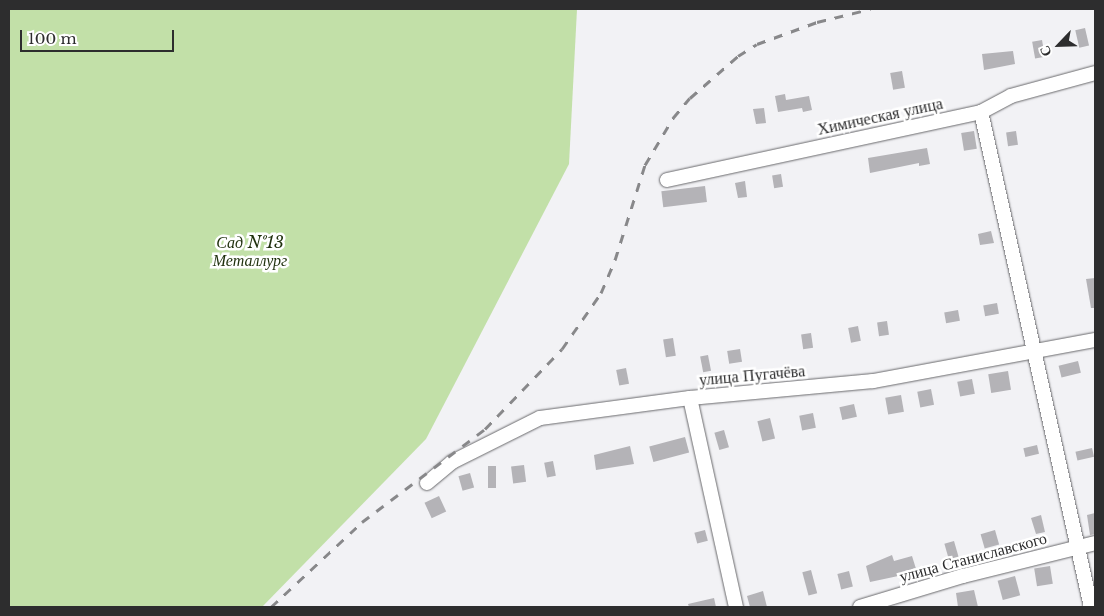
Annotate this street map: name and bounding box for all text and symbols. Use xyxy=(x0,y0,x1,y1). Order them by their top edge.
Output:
scale bar xyxy=(22,20,176,52)
north arrow xyxy=(1034,20,1084,70)
text: 100 m xyxy=(28,29,77,48)
text: С xyxy=(1035,43,1056,59)
street label: Химическая улица xyxy=(816,93,944,139)
park label: Сад №13 Металлург xyxy=(213,232,287,270)
street label: улица Пугачёва xyxy=(698,361,806,389)
street label: улица Станиславского xyxy=(897,528,1049,586)

